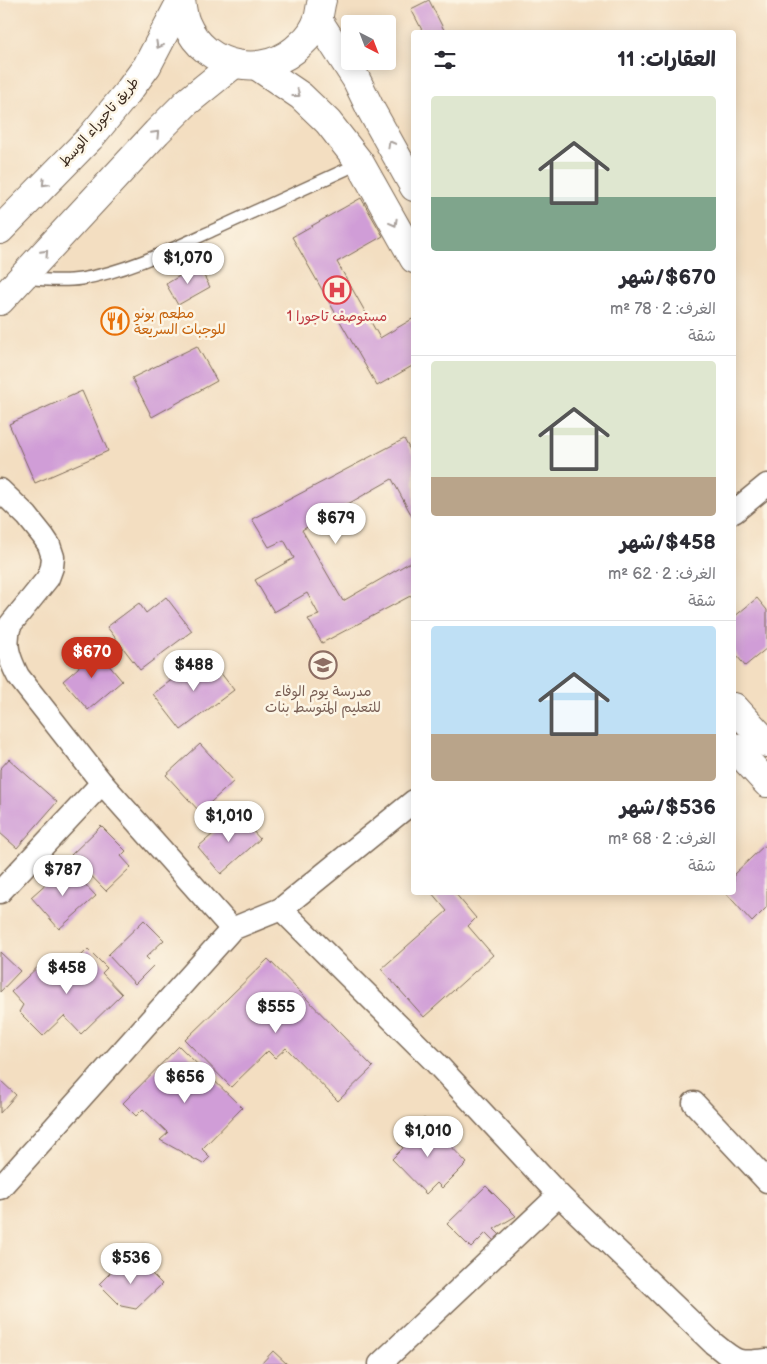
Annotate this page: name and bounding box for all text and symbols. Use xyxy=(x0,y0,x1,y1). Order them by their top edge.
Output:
north arrow xyxy=(341,15,396,70)
map controls xyxy=(341,15,396,70)
one-way arrow xyxy=(155,39,165,48)
icon: filters xyxy=(431,46,459,74)
text: العقارات: 11 xyxy=(617,47,716,72)
street label: طريق تاجوراء الوسط xyxy=(56,74,143,171)
one-way arrow xyxy=(291,88,301,97)
icon: home xyxy=(529,128,619,218)
one-way arrow xyxy=(150,130,159,139)
one-way arrow xyxy=(387,141,397,150)
one-way arrow xyxy=(42,178,51,187)
one-way arrow xyxy=(388,218,398,227)
pin: $1,070 xyxy=(147,242,229,285)
one-way arrow xyxy=(39,249,48,258)
text: $1,070 xyxy=(163,249,213,268)
text: $670/شهر xyxy=(620,265,716,290)
hospital icon: مستوصف تاجورا 1 xyxy=(322,275,352,305)
text: الغرف: 2 · 78 m² xyxy=(610,300,716,319)
place label: مطعم بونو للوجبات السريعة xyxy=(133,305,226,338)
restaurant icon: مطعم بونو للوجبات السريعة xyxy=(100,306,130,336)
place label: مستوصف تاجورا 1 xyxy=(287,308,387,325)
text: شقة xyxy=(688,327,716,346)
icon: home xyxy=(529,394,619,484)
pin: $679 xyxy=(306,502,366,545)
text: $679 xyxy=(317,509,355,528)
text: $458/شهر xyxy=(620,530,716,555)
text: الغرف: 2 · 62 m² xyxy=(608,565,716,584)
text: شقة xyxy=(688,592,716,611)
pin: $670 xyxy=(62,636,122,679)
text: $670 xyxy=(72,643,112,662)
pin: $488 xyxy=(164,650,224,692)
school or university icon: مدرسة يوم الوفاء للتعليم المتوسط بنات xyxy=(308,650,338,680)
text: $488 xyxy=(174,656,214,675)
icon: home xyxy=(529,659,619,749)
place label: مدرسة يوم الوفاء للتعليم المتوسط بنات xyxy=(265,683,381,718)
text: $536/شهر xyxy=(620,795,716,820)
pin: $1,010 xyxy=(188,800,270,843)
text: $1,010 xyxy=(205,807,253,826)
text: الغرف: 2 · 68 m² xyxy=(608,830,716,849)
pin: $787 xyxy=(33,854,93,897)
text: شقة xyxy=(688,857,716,876)
text: $787 xyxy=(44,861,82,880)
pin: $458 xyxy=(37,952,97,995)
text: $458 xyxy=(48,959,86,978)
pin: $555 xyxy=(246,992,306,1034)
text: $555 xyxy=(257,998,295,1017)
pin: $656 xyxy=(155,1062,215,1104)
text: $656 xyxy=(165,1068,205,1087)
pin: $1,010 xyxy=(387,1116,469,1158)
text: $1,010 xyxy=(404,1122,452,1141)
pin: $536 xyxy=(101,1242,161,1285)
text: $536 xyxy=(112,1249,150,1268)

